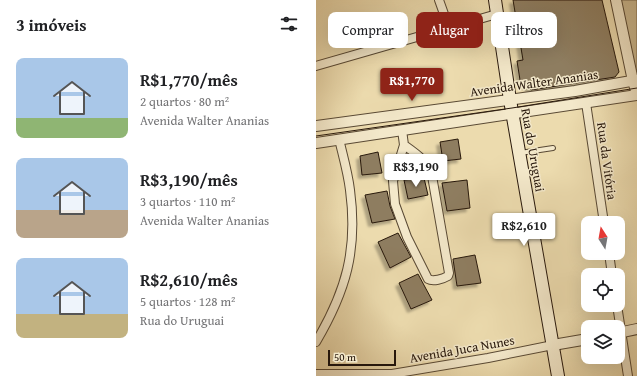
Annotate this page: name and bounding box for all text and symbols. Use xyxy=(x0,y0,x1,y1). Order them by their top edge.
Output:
text: 3 imóveis xyxy=(16,12,87,37)
chip: Comprar xyxy=(328,12,408,48)
chip: Alugar xyxy=(416,12,483,48)
chip: Filtros xyxy=(491,12,557,48)
icon: filters xyxy=(278,13,300,35)
street label: Avenida Walter Ananias xyxy=(469,65,599,101)
text: R$1,770/mês xyxy=(140,67,238,92)
pin: R$1,770 xyxy=(375,68,449,102)
text: R$1,770 xyxy=(389,71,435,90)
icon: home xyxy=(48,74,96,122)
text: 2 quartos · 80 m² xyxy=(140,92,229,111)
street label: Rua do Uruguai xyxy=(516,107,550,193)
text: Avenida Walter Ananias xyxy=(140,111,269,130)
street label: Rua da Vitória xyxy=(592,121,622,202)
pin: R$3,190 xyxy=(379,154,453,188)
text: R$3,190 xyxy=(393,157,439,176)
text: R$3,190/mês xyxy=(140,167,238,192)
icon: home xyxy=(48,174,96,222)
text: 3 quartos · 110 m² xyxy=(140,192,235,211)
text: Avenida Walter Ananias xyxy=(140,211,269,230)
pin: R$2,610 xyxy=(487,213,561,247)
text: R$2,610 xyxy=(501,216,547,235)
north arrow xyxy=(581,216,625,260)
map controls xyxy=(581,216,625,364)
text: R$2,610/mês xyxy=(140,267,238,292)
button: locate xyxy=(581,268,625,312)
icon: home xyxy=(48,274,96,322)
text: 5 quartos · 128 m² xyxy=(140,292,235,311)
text: Rua do Uruguai xyxy=(140,311,224,330)
button: layers xyxy=(581,320,625,364)
street label: Avenida Juca Nunes xyxy=(408,330,516,368)
scale bar xyxy=(328,348,396,367)
text: 50 m xyxy=(334,349,356,365)

